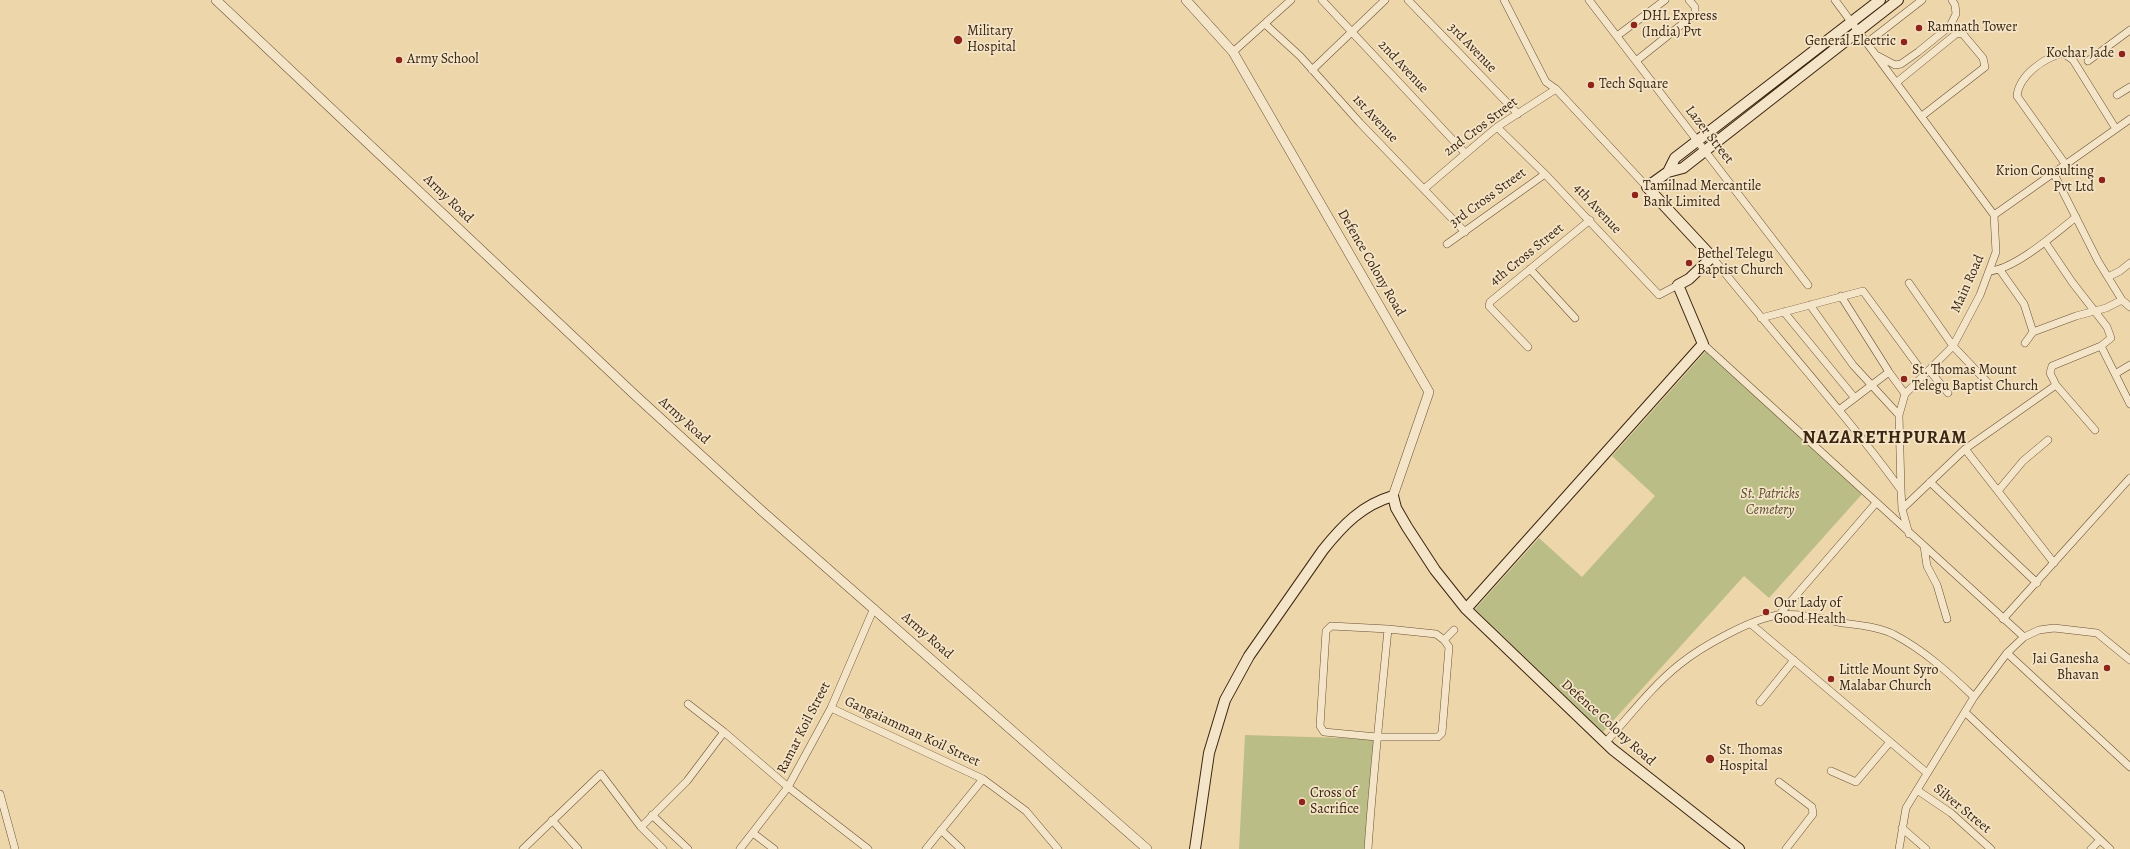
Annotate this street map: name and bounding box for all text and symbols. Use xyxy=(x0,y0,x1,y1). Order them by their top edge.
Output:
place label: DHL Express (India) Pvt xyxy=(1642,9,1717,42)
street label: 3rd Avenue xyxy=(1444,19,1500,77)
marker: DHL Express (India) Pvt xyxy=(1629,20,1639,30)
place label: Ramnath Tower xyxy=(1927,20,2017,36)
marker: Ramnath Tower xyxy=(1914,23,1924,33)
place label: Military Hospital xyxy=(967,24,1016,56)
marker: Military Hospital xyxy=(952,34,964,46)
place label: General Electric xyxy=(1805,34,1896,50)
street label: 2nd Avenue xyxy=(1374,37,1432,97)
marker: General Electric xyxy=(1899,37,1909,47)
place label: Kochar Jade xyxy=(2046,46,2114,62)
marker: Kochar Jade xyxy=(2117,49,2127,59)
place label: Army School xyxy=(407,52,479,68)
marker: Army School xyxy=(394,55,404,65)
place label: Tech Square xyxy=(1599,77,1668,93)
marker: Tech Square xyxy=(1586,80,1596,90)
street label: 1st Avenue xyxy=(1349,92,1401,146)
street label: 2nd Cros Street xyxy=(1441,94,1521,160)
street label: Lazer Street xyxy=(1681,103,1737,167)
place label: Krion Consulting Pvt Ltd xyxy=(1995,164,2094,196)
street label: 3rd Cross Street xyxy=(1446,165,1530,231)
street label: Army Road xyxy=(420,171,476,227)
marker: Krion Consulting Pvt Ltd xyxy=(2097,175,2107,185)
place label: Tamilnad Mercantile Bank Limited xyxy=(1643,179,1761,212)
street label: 4th Avenue xyxy=(1569,180,1625,238)
marker: Tamilnad Mercantile Bank Limited xyxy=(1630,190,1640,200)
street label: Defence Colony Road xyxy=(1334,207,1408,319)
street label: 4th Cross Street xyxy=(1487,220,1567,290)
place label: Bethel Telegu Baptist Church xyxy=(1697,247,1783,280)
street label: Main Road xyxy=(1948,252,1988,316)
marker: Bethel Telegu Baptist Church xyxy=(1684,258,1694,268)
place label: St. Thomas Mount Telegu Baptist Church xyxy=(1912,363,2038,396)
marker: St. Thomas Mount Telegu Baptist Church xyxy=(1899,374,1909,384)
street label: Army Road xyxy=(655,394,713,448)
district label: NAZARETHPURAM xyxy=(1803,428,1967,450)
park label: St. Patricks Cemetery xyxy=(1741,487,1799,520)
place label: Our Lady of Good Health xyxy=(1774,596,1846,628)
marker: Our Lady of Good Health xyxy=(1761,607,1771,617)
street label: Army Road xyxy=(898,609,956,663)
place label: Jai Ganesha Bhavan xyxy=(2032,652,2099,684)
place label: Little Mount Syro Malabar Church xyxy=(1839,663,1939,696)
marker: Jai Ganesha Bhavan xyxy=(2102,663,2112,673)
marker: Little Mount Syro Malabar Church xyxy=(1826,674,1836,684)
street label: Defence Colony Road xyxy=(1558,676,1658,770)
street label: Ramar Koil Street xyxy=(774,679,834,777)
street label: Gangaiamman Koil Street xyxy=(842,693,982,771)
place label: St. Thomas Hospital xyxy=(1719,743,1783,776)
marker: St. Thomas Hospital xyxy=(1704,753,1716,765)
street label: Silver Street xyxy=(1930,781,1994,837)
place label: Cross of Sacrifice xyxy=(1310,786,1359,818)
marker: Cross of Sacrifice xyxy=(1297,797,1307,807)

